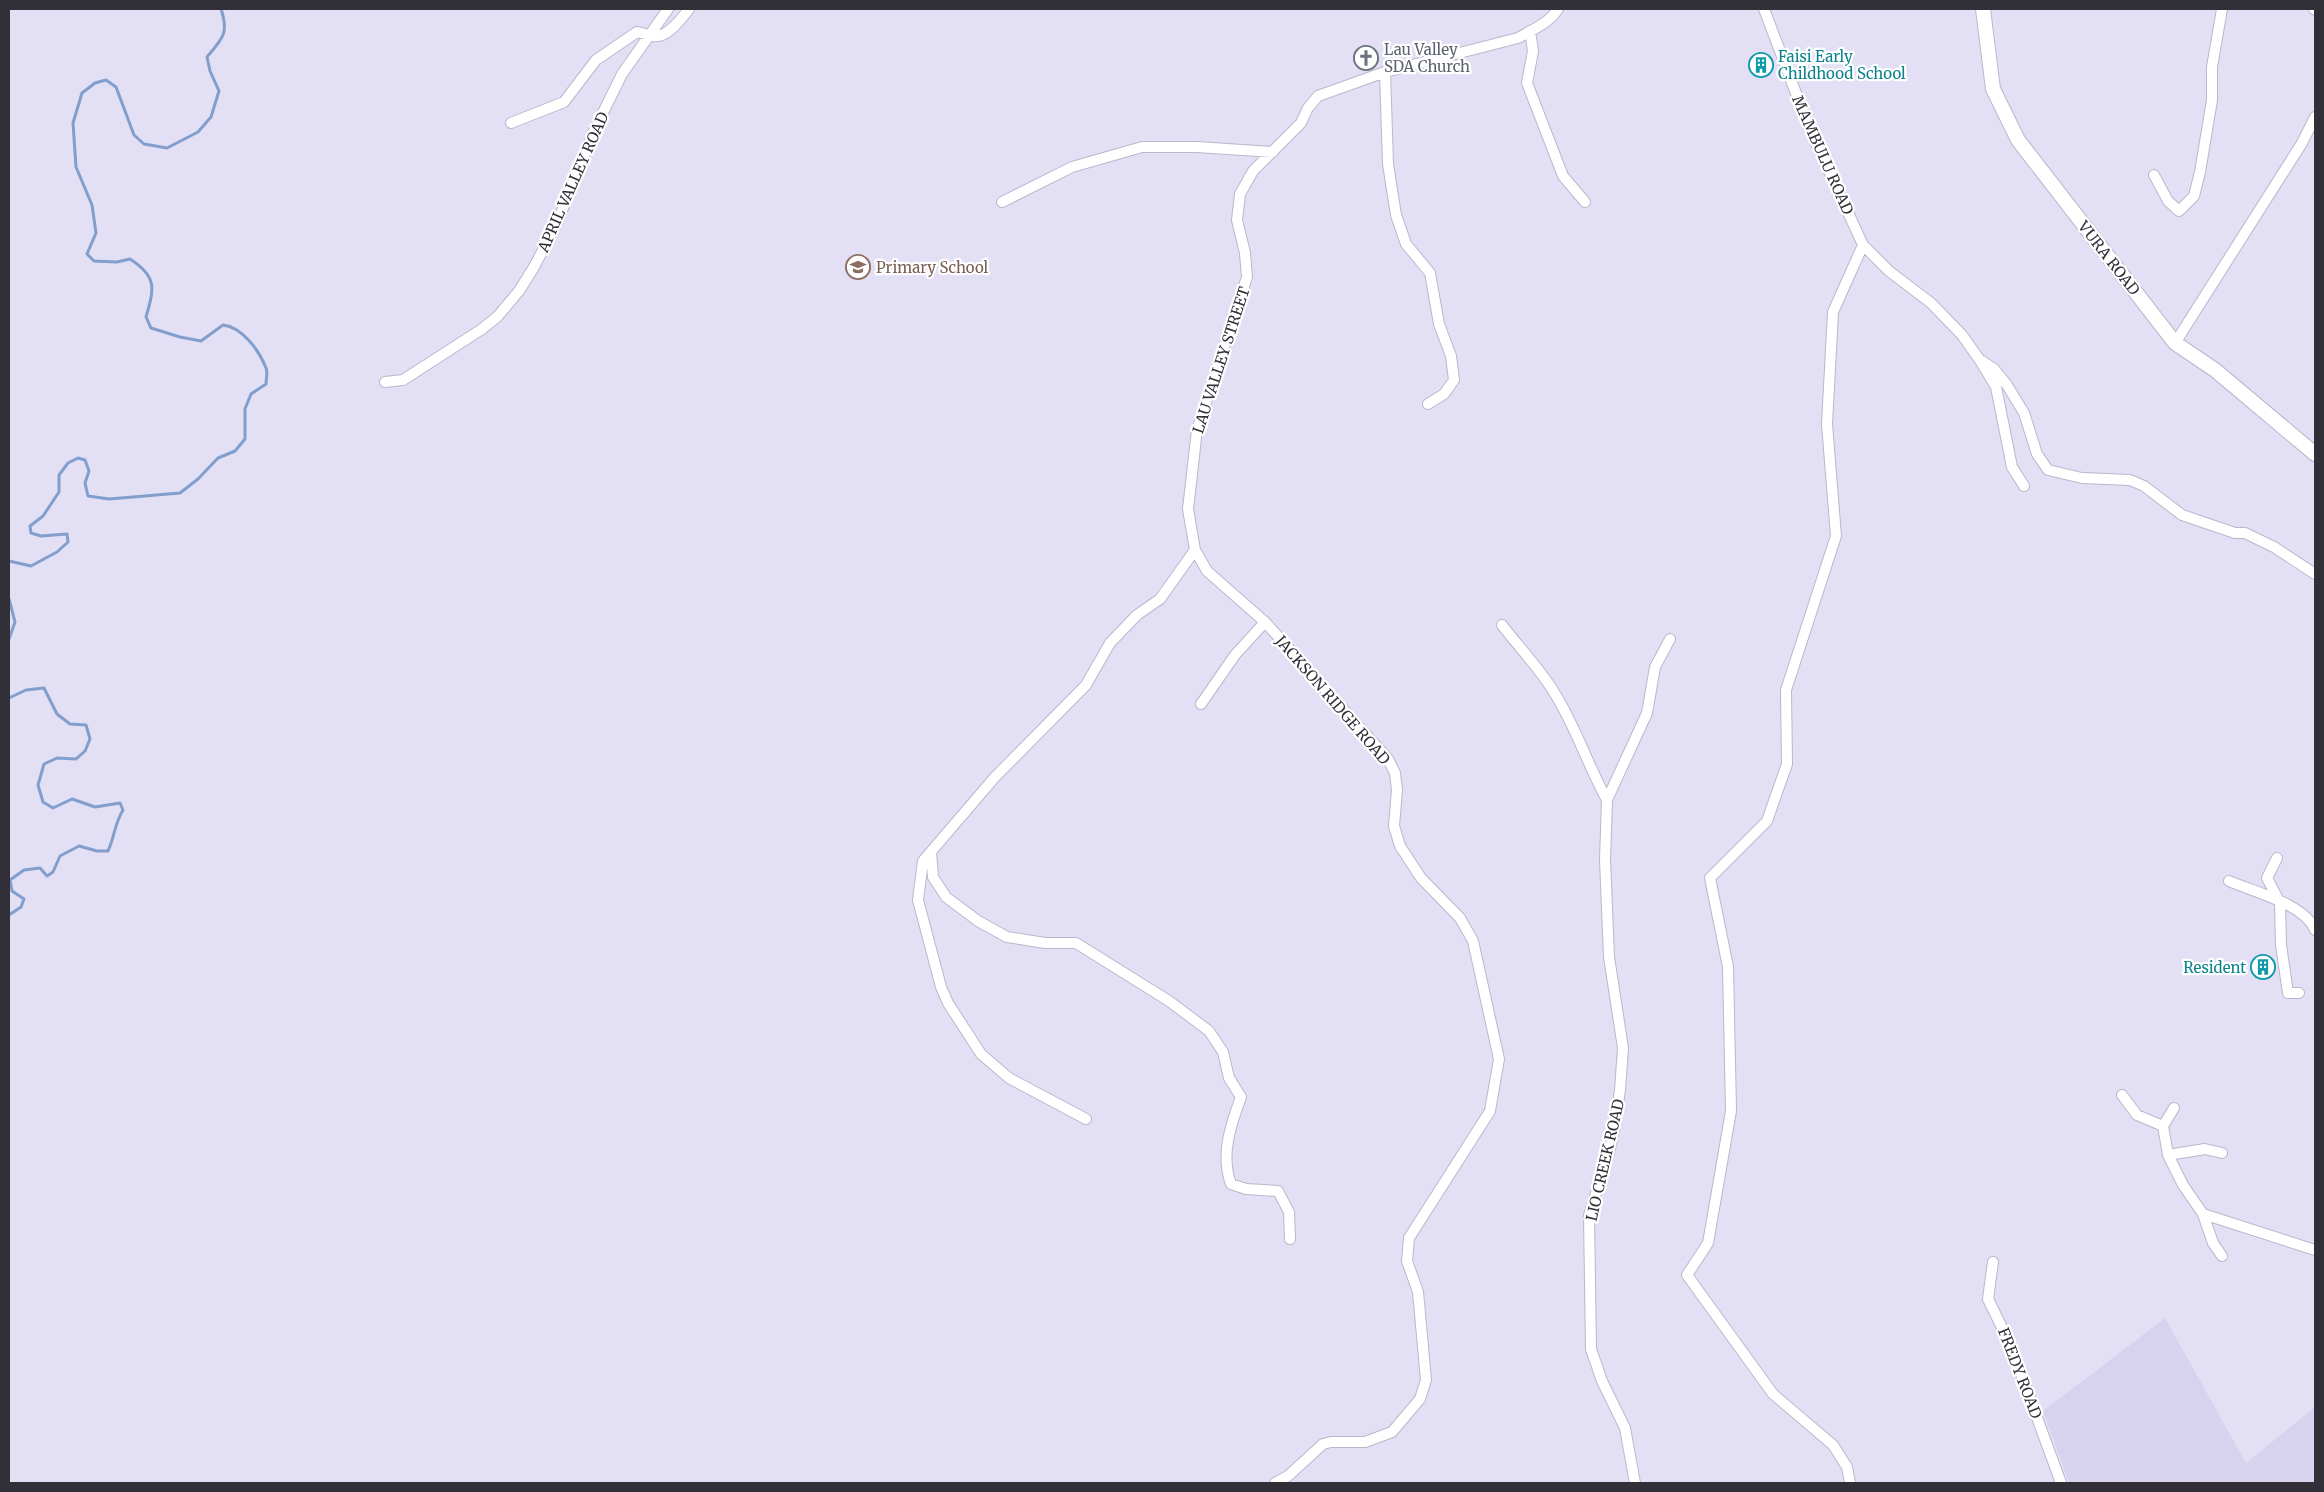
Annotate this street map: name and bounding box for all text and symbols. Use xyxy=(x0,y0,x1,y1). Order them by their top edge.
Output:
place label: Lau Valley SDA Church xyxy=(1384,40,1470,76)
church icon: Lau Valley SDA Church xyxy=(1353,45,1379,71)
place label: Faisi Early Childhood School xyxy=(1778,47,1906,83)
building icon: Faisi Early Childhood School xyxy=(1748,52,1774,78)
street label: MAMBULU ROAD xyxy=(1788,92,1858,218)
street label: APRIL VALLEY ROAD xyxy=(533,109,612,256)
street label: VURA ROAD xyxy=(2073,216,2144,299)
school or university icon: Primary School xyxy=(845,254,871,280)
place label: Primary School xyxy=(876,258,989,277)
street label: LAU VALLEY STREET xyxy=(1188,284,1254,436)
street label: JACKSON RIDGE ROAD xyxy=(1271,631,1394,768)
building icon: Resident xyxy=(2250,954,2276,980)
place label: Resident xyxy=(2183,958,2246,977)
street label: LIO CREEK ROAD xyxy=(1582,1097,1628,1223)
street label: FREDY ROAD xyxy=(1994,1325,2046,1421)

